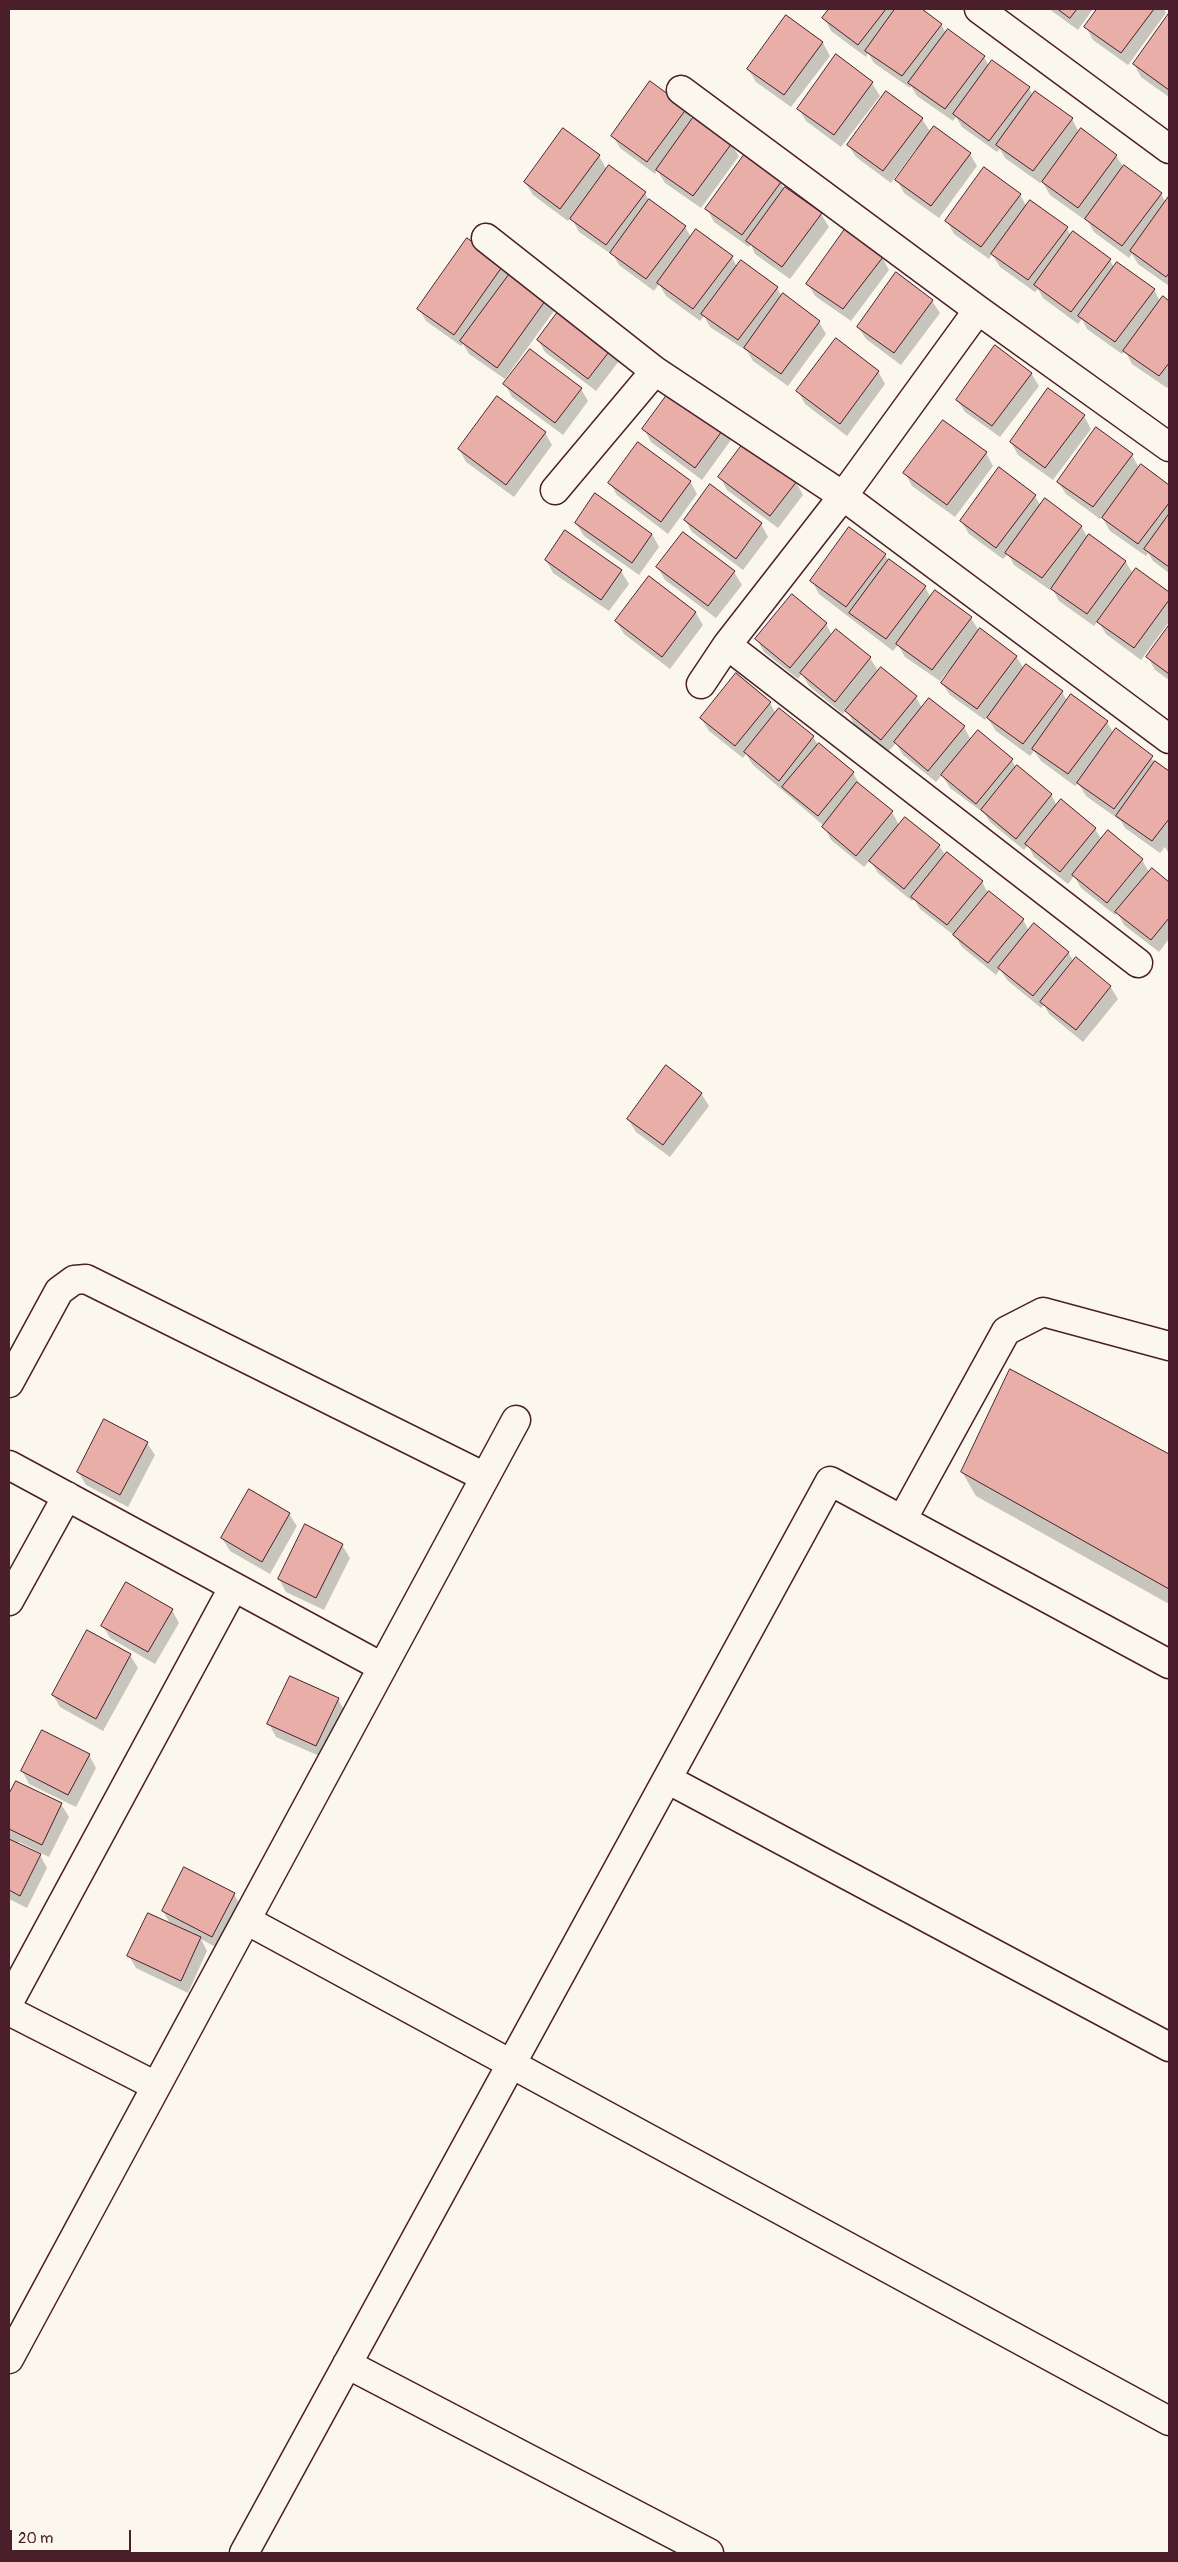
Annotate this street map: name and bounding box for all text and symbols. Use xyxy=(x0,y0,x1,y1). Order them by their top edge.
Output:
scale bar xyxy=(12,2520,134,2552)
text: 20 m xyxy=(18,2529,53,2548)

